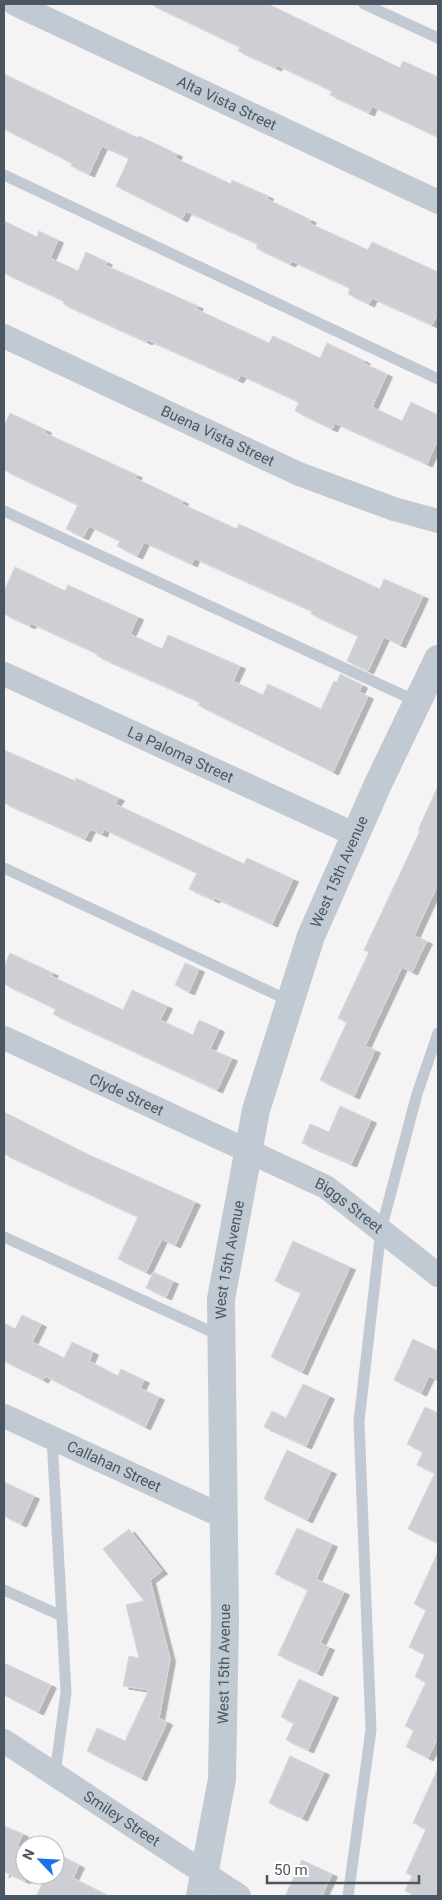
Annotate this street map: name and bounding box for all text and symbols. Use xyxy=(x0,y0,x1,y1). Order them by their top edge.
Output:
street label: Alta Vista Street xyxy=(174,72,280,134)
street label: Buena Vista Street xyxy=(158,402,277,470)
street label: La Paloma Street xyxy=(125,723,236,787)
street label: West 15th Avenue xyxy=(307,813,372,930)
street label: Clyde Street xyxy=(86,1070,167,1120)
street label: Biggs Street xyxy=(312,1174,386,1237)
street label: West 15th Avenue xyxy=(212,1199,248,1319)
street label: Callahan Street xyxy=(64,1437,164,1496)
street label: West 15th Avenue xyxy=(214,1604,234,1724)
street label: Smiley Street xyxy=(80,1787,163,1850)
north arrow xyxy=(15,1835,65,1885)
text: N xyxy=(19,1847,38,1862)
scale bar xyxy=(267,1852,420,1884)
text: 50 m xyxy=(274,1861,308,1879)

